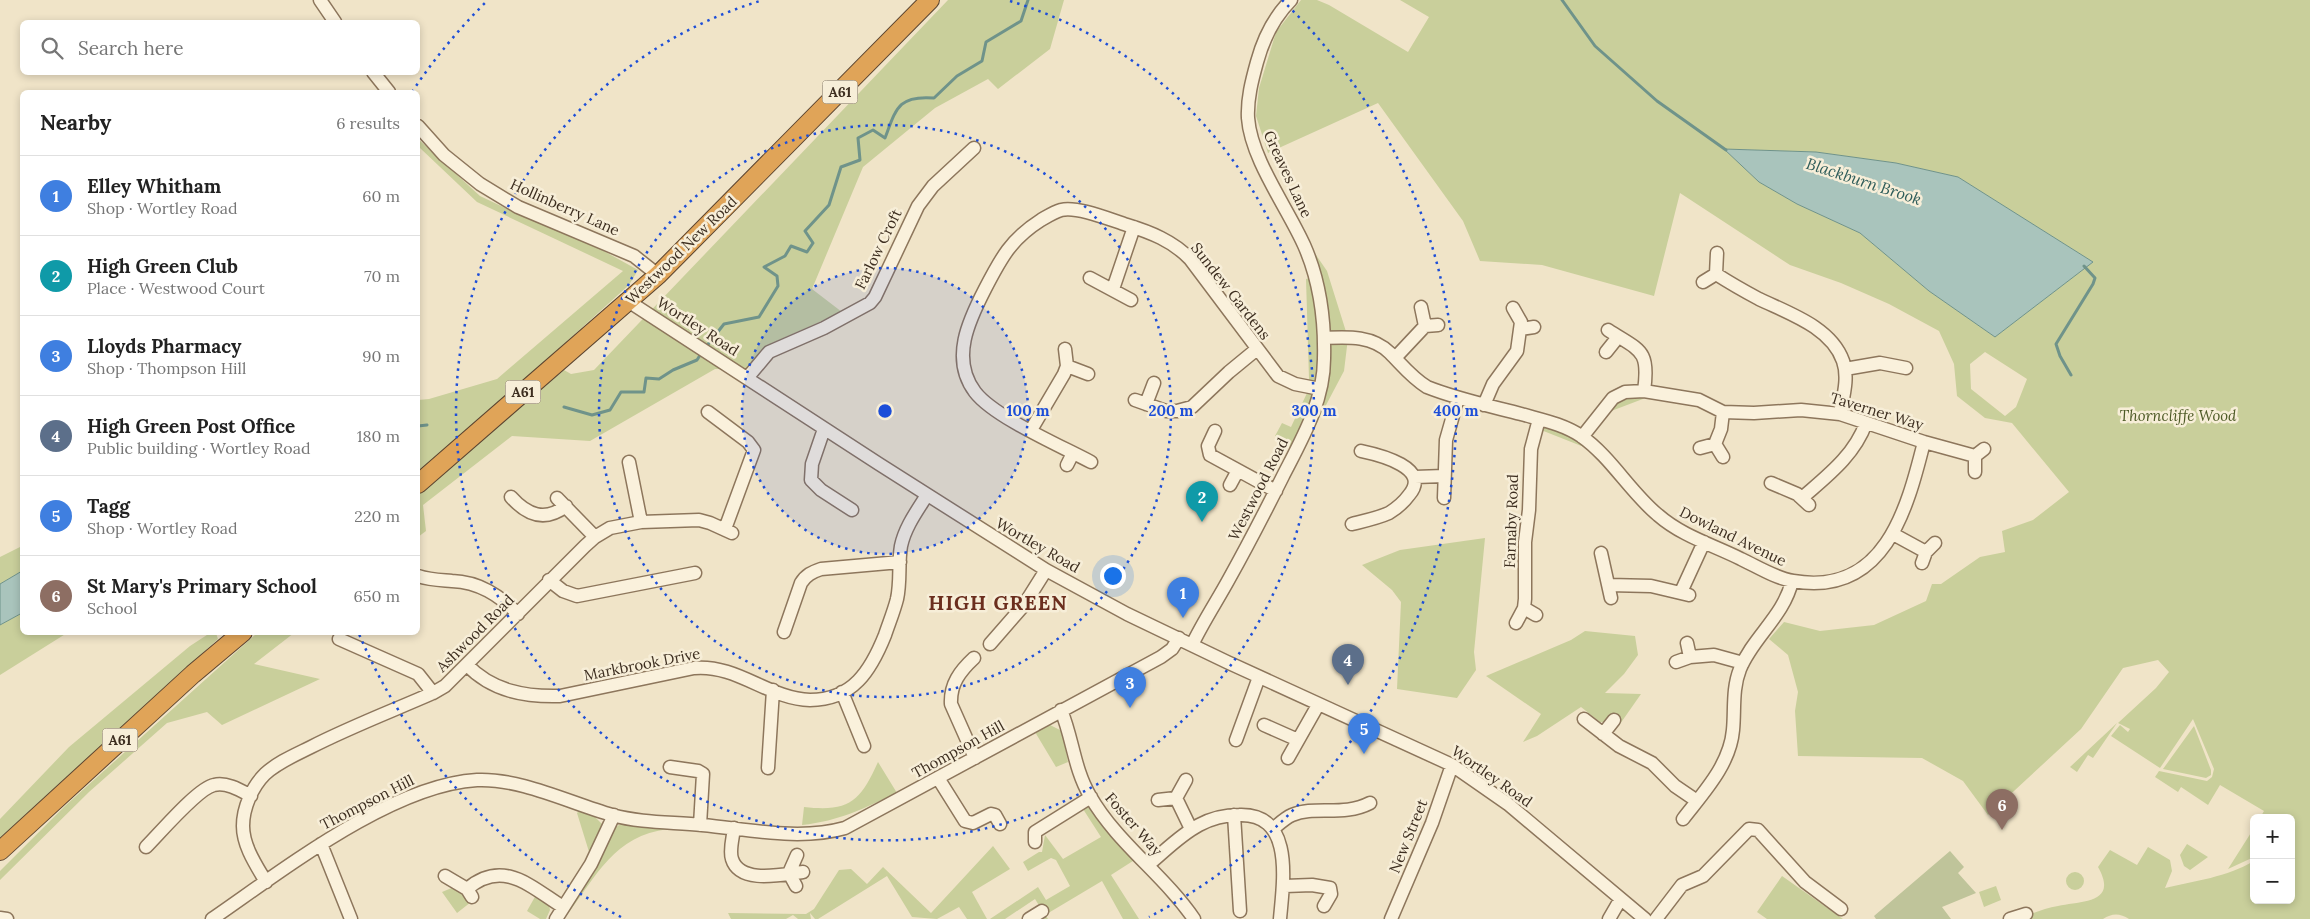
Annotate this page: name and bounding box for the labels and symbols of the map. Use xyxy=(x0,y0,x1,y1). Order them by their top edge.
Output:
road number: A61 xyxy=(822,80,858,104)
street label: Greaves Lane xyxy=(1260,127,1316,221)
water label: Blackburn Brook xyxy=(1804,153,1924,209)
street label: Hollinberry Lane xyxy=(507,174,623,240)
street label: Westwood New Road xyxy=(621,192,741,308)
street label: Farlow Croft xyxy=(850,206,906,292)
street label: Sundew Gardens xyxy=(1187,239,1275,343)
street label: Wortley Road xyxy=(653,292,743,360)
road number: A61 xyxy=(506,381,540,404)
street label: Taverner Way xyxy=(1828,388,1926,434)
text: 100 m xyxy=(1007,401,1050,420)
text: 200 m xyxy=(1149,401,1194,420)
text: 300 m xyxy=(1291,401,1337,420)
text: 400 m xyxy=(1433,401,1479,420)
centre of rings xyxy=(876,402,894,420)
park label: Thorncliffe Wood xyxy=(2120,406,2237,425)
street label: Westwood Road xyxy=(1224,435,1292,543)
street label: Farnaby Road xyxy=(1500,474,1522,568)
pin: 2 xyxy=(1186,481,1218,522)
street label: Dowland Avenue xyxy=(1676,502,1790,570)
street label: Wortley Road xyxy=(992,513,1084,577)
your location xyxy=(1100,563,1126,589)
pin: 1 xyxy=(1167,577,1199,618)
street label: Ashwood Road xyxy=(431,590,518,677)
district label: HIGH GREEN xyxy=(928,590,1068,615)
street label: Markbrook Drive xyxy=(582,643,702,685)
pin: 4 xyxy=(1332,644,1364,685)
pin: 3 xyxy=(1114,667,1146,708)
pin: 5 xyxy=(1348,713,1380,754)
street label: Thompson Hill xyxy=(909,716,1007,782)
road number: A61 xyxy=(102,728,138,752)
street label: Wortley Road xyxy=(1448,741,1536,811)
street label: Thompson Hill xyxy=(317,770,417,834)
street label: Foster Way xyxy=(1101,788,1167,860)
pin: 6 xyxy=(1986,789,2018,830)
street label: New Street xyxy=(1385,796,1431,876)

